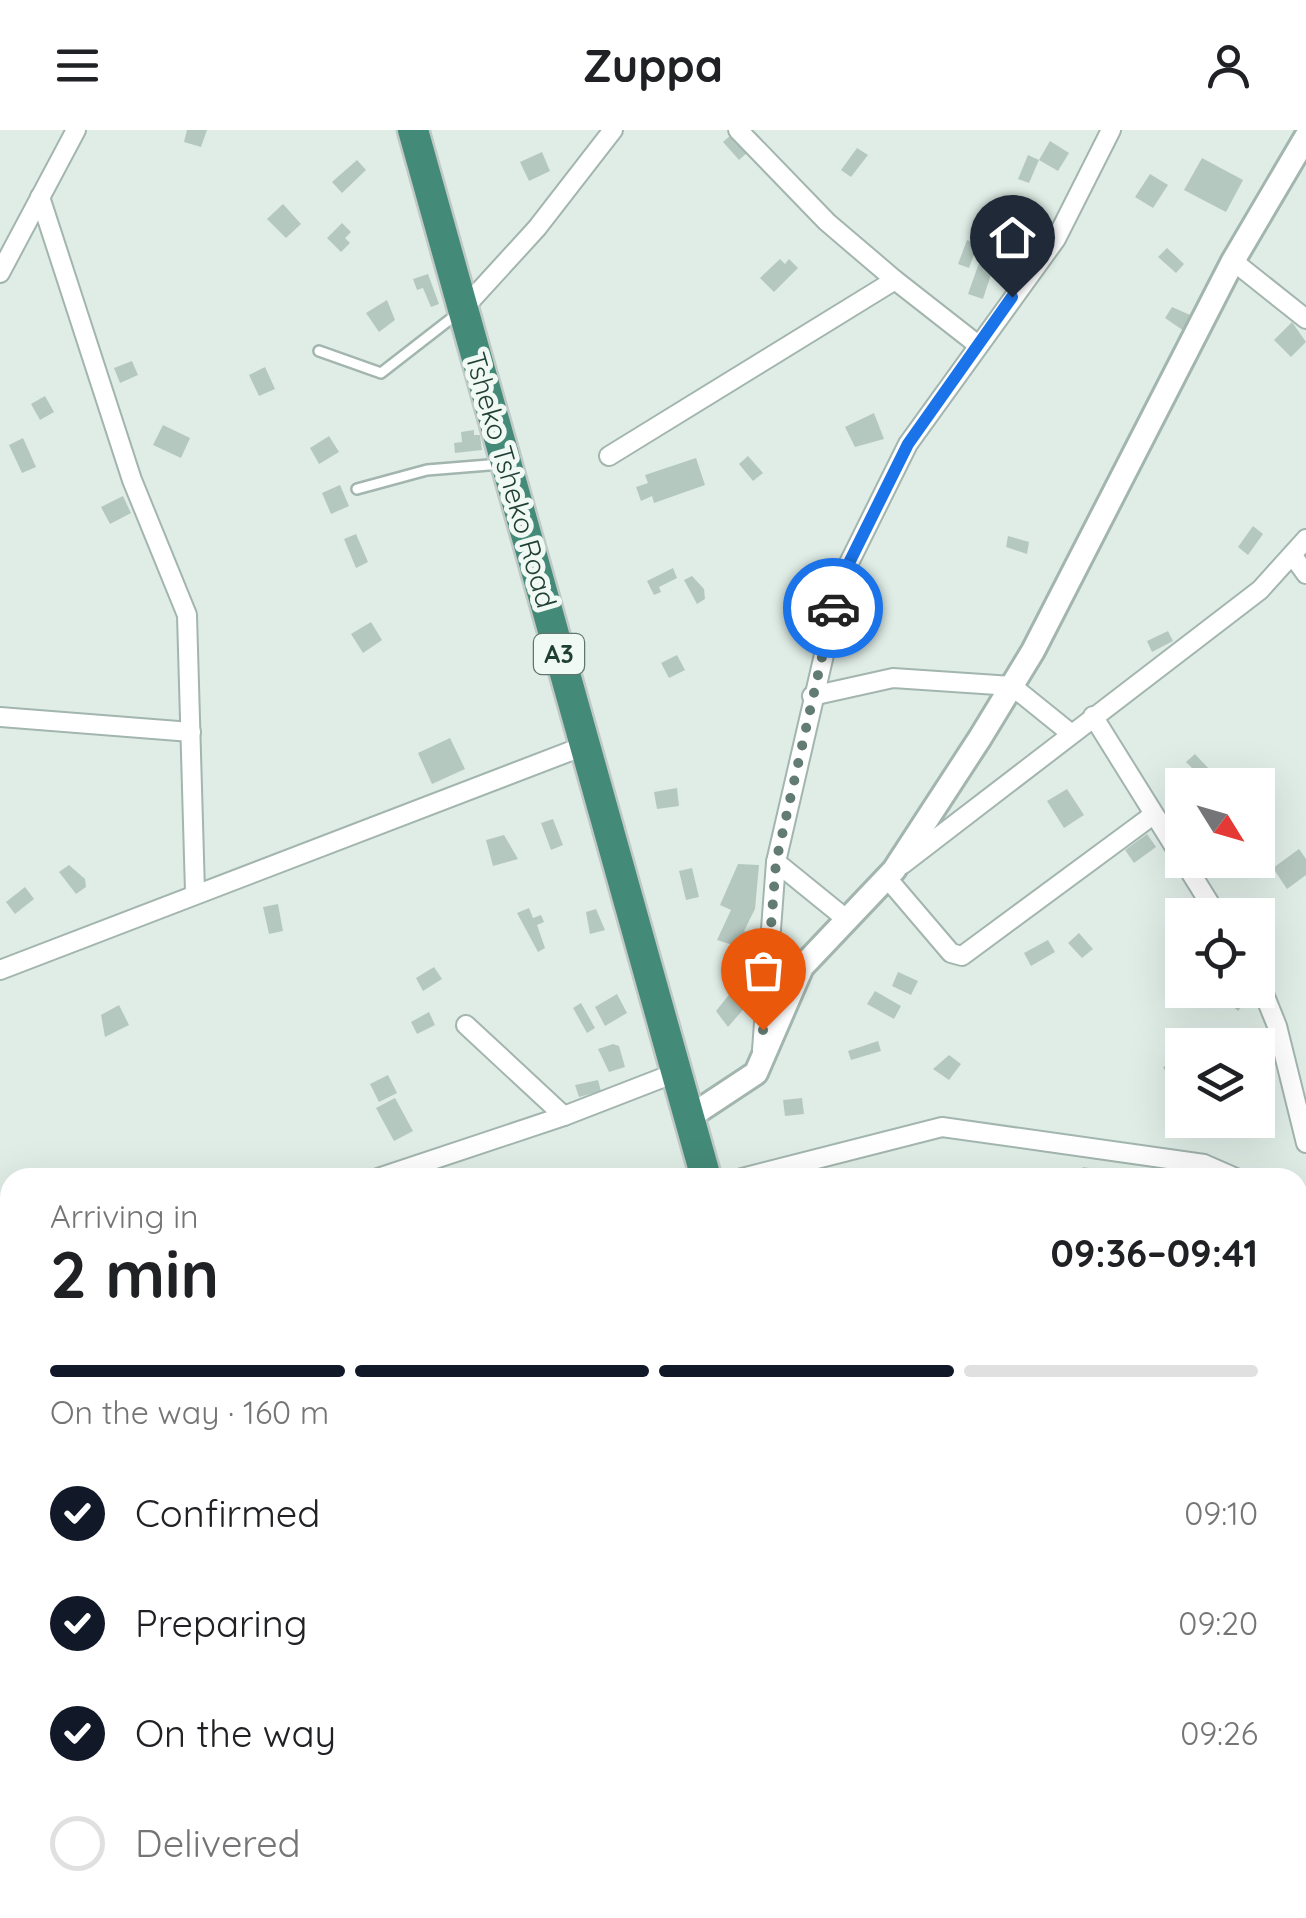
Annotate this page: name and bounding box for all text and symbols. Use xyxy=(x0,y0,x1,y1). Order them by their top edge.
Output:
text: Zuppa xyxy=(583,37,723,93)
icon: menu xyxy=(50,38,105,93)
icon: person xyxy=(1201,38,1256,93)
pin xyxy=(970,195,1055,298)
icon: home xyxy=(985,210,1040,265)
street label: Tsheko Tsheko Road xyxy=(458,348,565,612)
courier xyxy=(783,558,883,658)
icon: car xyxy=(806,581,861,636)
road number: A3 xyxy=(534,634,584,674)
north arrow xyxy=(1165,768,1275,878)
map controls xyxy=(1165,768,1275,1138)
button: locate xyxy=(1165,898,1275,1008)
pin xyxy=(721,928,806,1031)
icon: bag xyxy=(736,943,791,998)
button: layers xyxy=(1165,1028,1275,1138)
text: Arriving in xyxy=(50,1196,199,1236)
text: 09:36–09:41 xyxy=(1050,1229,1258,1277)
text: 2 min xyxy=(50,1233,219,1314)
text: On the way · 160 m xyxy=(50,1392,329,1432)
icon: check xyxy=(50,1486,105,1541)
text: Confirmed xyxy=(135,1489,320,1537)
text: 09:10 xyxy=(1184,1493,1258,1533)
icon: check xyxy=(50,1596,105,1651)
text: Preparing xyxy=(135,1599,307,1647)
text: 09:20 xyxy=(1178,1603,1258,1643)
icon: check xyxy=(50,1706,105,1761)
text: On the way xyxy=(135,1709,336,1757)
text: 09:26 xyxy=(1180,1713,1258,1753)
text: Delivered xyxy=(135,1819,301,1867)

